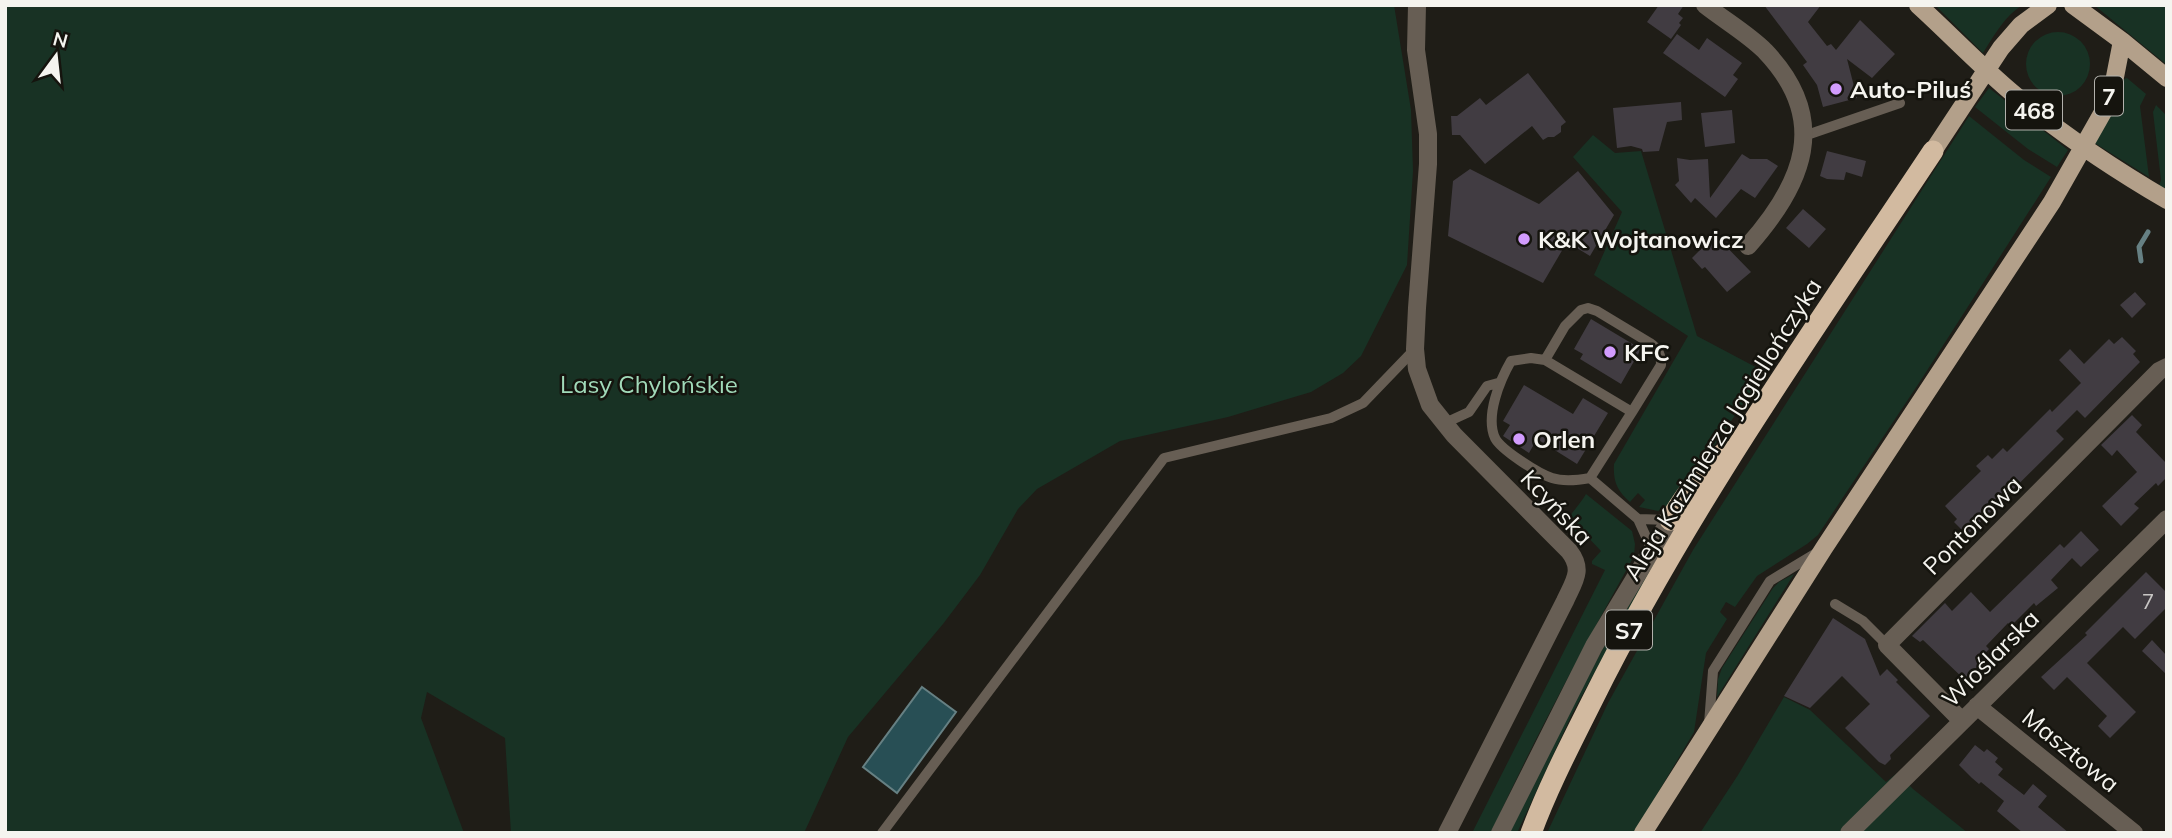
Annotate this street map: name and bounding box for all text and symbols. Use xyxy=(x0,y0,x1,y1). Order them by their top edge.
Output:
north arrow xyxy=(21,21,91,91)
text: N xyxy=(50,26,70,53)
place label: Auto-Piluś xyxy=(1850,74,1971,104)
road number: 7 xyxy=(2095,76,2123,116)
marker: Auto-Piluś xyxy=(1828,81,1844,97)
road number: 468 xyxy=(2006,90,2062,130)
place label: K&K Wojtanowicz xyxy=(1538,224,1744,254)
marker: K&K Wojtanowicz xyxy=(1516,231,1532,247)
street label: Aleja Kazimierza Jagiellończyka xyxy=(1616,272,1828,586)
place label: KFC xyxy=(1624,337,1670,367)
marker: KFC xyxy=(1602,344,1618,360)
park label: Lasy Chylońskie xyxy=(560,369,738,399)
place label: Orlen xyxy=(1533,424,1595,454)
marker: Orlen xyxy=(1511,431,1527,447)
street label: Kcyńska xyxy=(1515,463,1599,551)
street label: Pontonowa xyxy=(1916,469,2028,581)
house number: 7 xyxy=(2142,588,2154,614)
street label: Wioślarska xyxy=(1935,603,2045,713)
road number: S7 xyxy=(1606,610,1652,650)
street label: Masztowa xyxy=(2016,702,2126,798)

